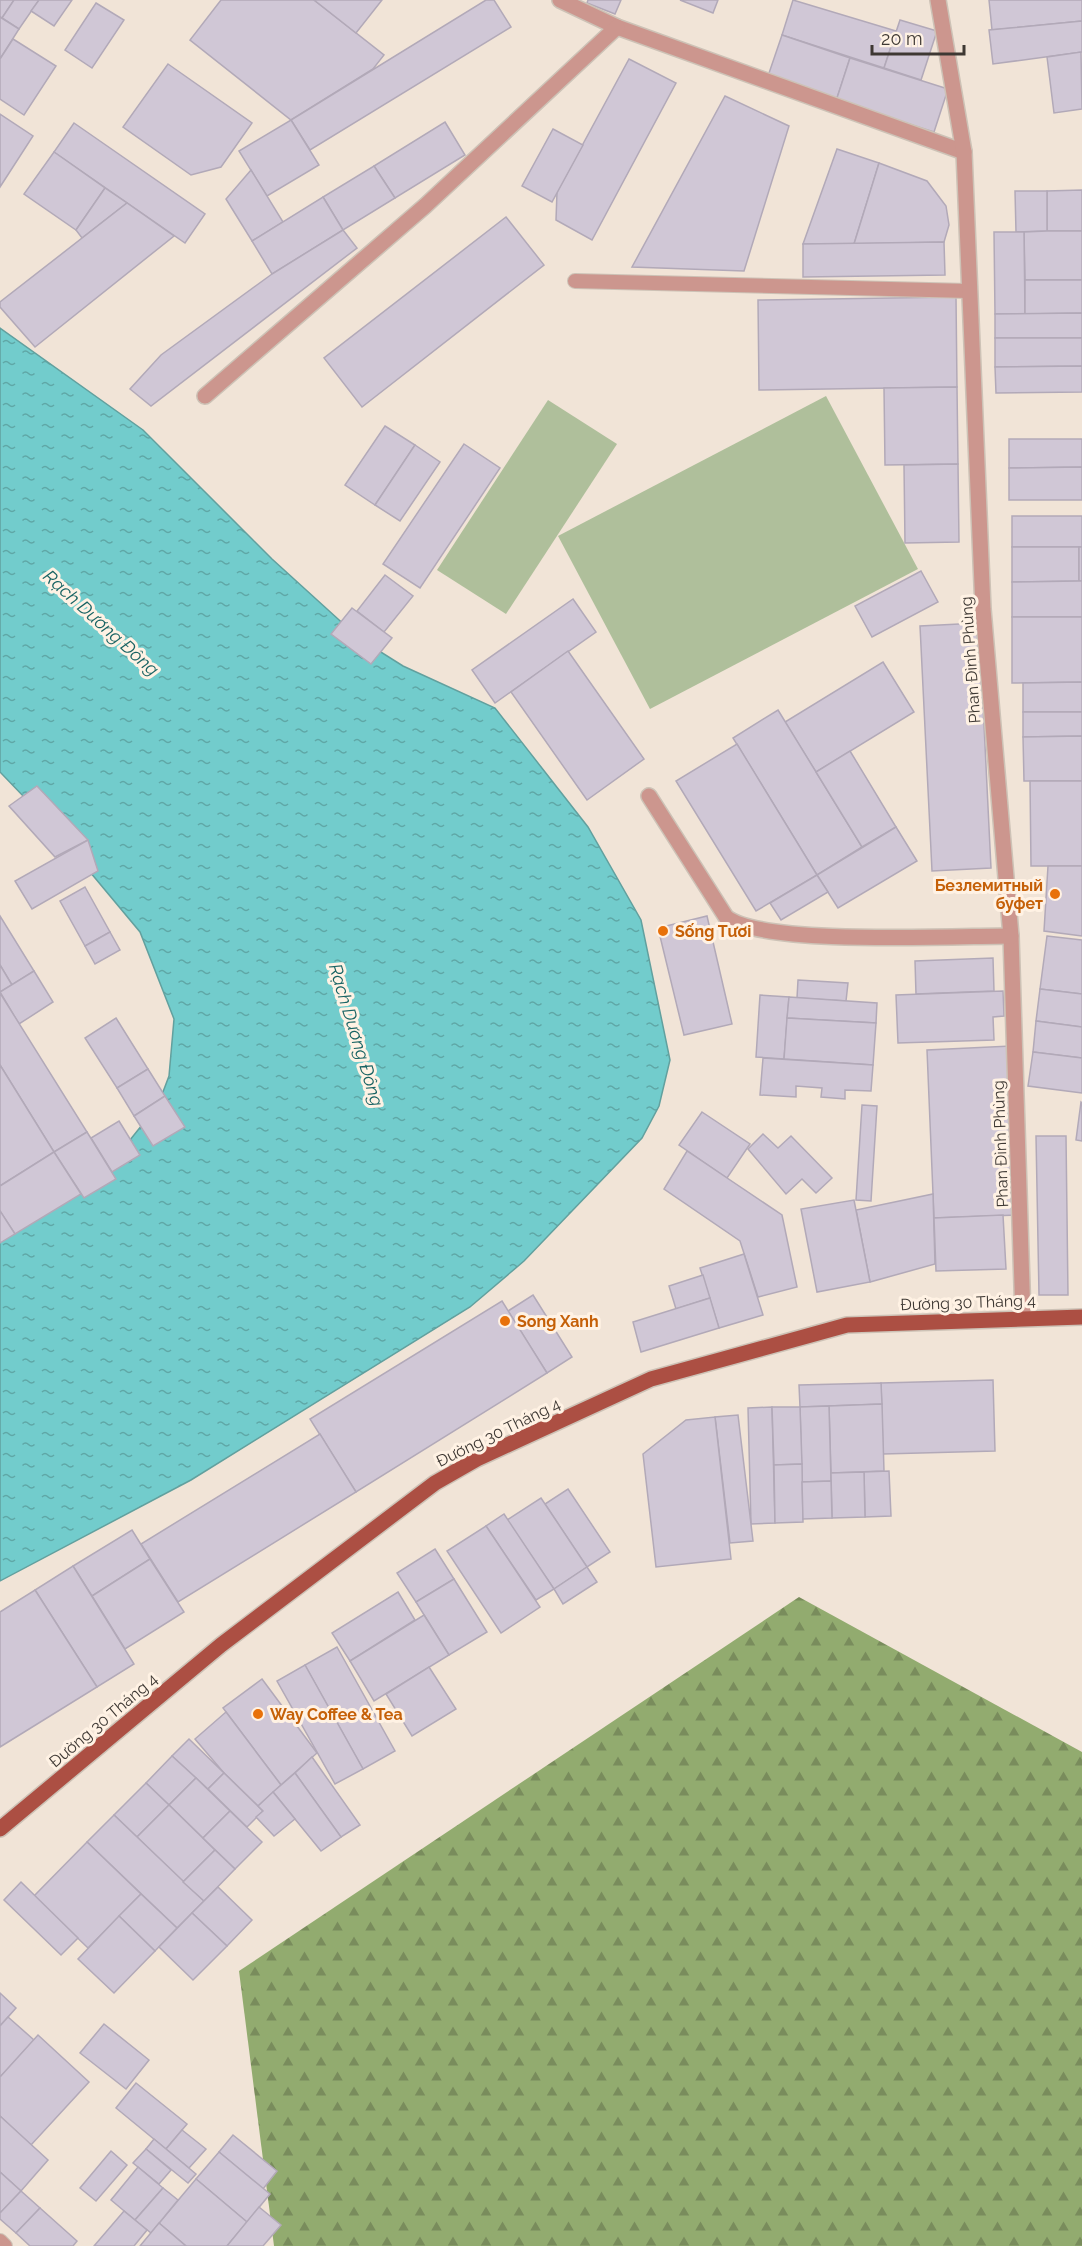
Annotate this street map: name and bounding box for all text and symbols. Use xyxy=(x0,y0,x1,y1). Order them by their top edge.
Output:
scale bar xyxy=(872,18,964,56)
text: 20 m xyxy=(881,28,923,49)
water label: Rạch Dương Đông xyxy=(39,565,164,680)
street label: Phan Đình Phùng xyxy=(957,596,984,724)
place label: Безлемитный буфет xyxy=(935,876,1043,913)
marker: Безлемитный буфет xyxy=(1048,887,1062,901)
place label: Sống Tươi xyxy=(675,922,751,941)
marker: Sống Tươi xyxy=(656,924,670,938)
water label: Rạch Dương Đông xyxy=(325,961,388,1109)
street label: Phan Đình Phùng xyxy=(989,1080,1012,1208)
street label: Đường 30 Tháng 4 xyxy=(900,1291,1036,1314)
place label: Song Xanh xyxy=(517,1312,599,1331)
marker: Song Xanh xyxy=(498,1314,512,1328)
street label: Đường 30 Tháng 4 xyxy=(433,1394,564,1471)
street label: Đường 30 Tháng 4 xyxy=(45,1669,162,1771)
place label: Way Coffee & Tea xyxy=(270,1705,403,1724)
marker: Way Coffee & Tea xyxy=(251,1707,265,1721)

